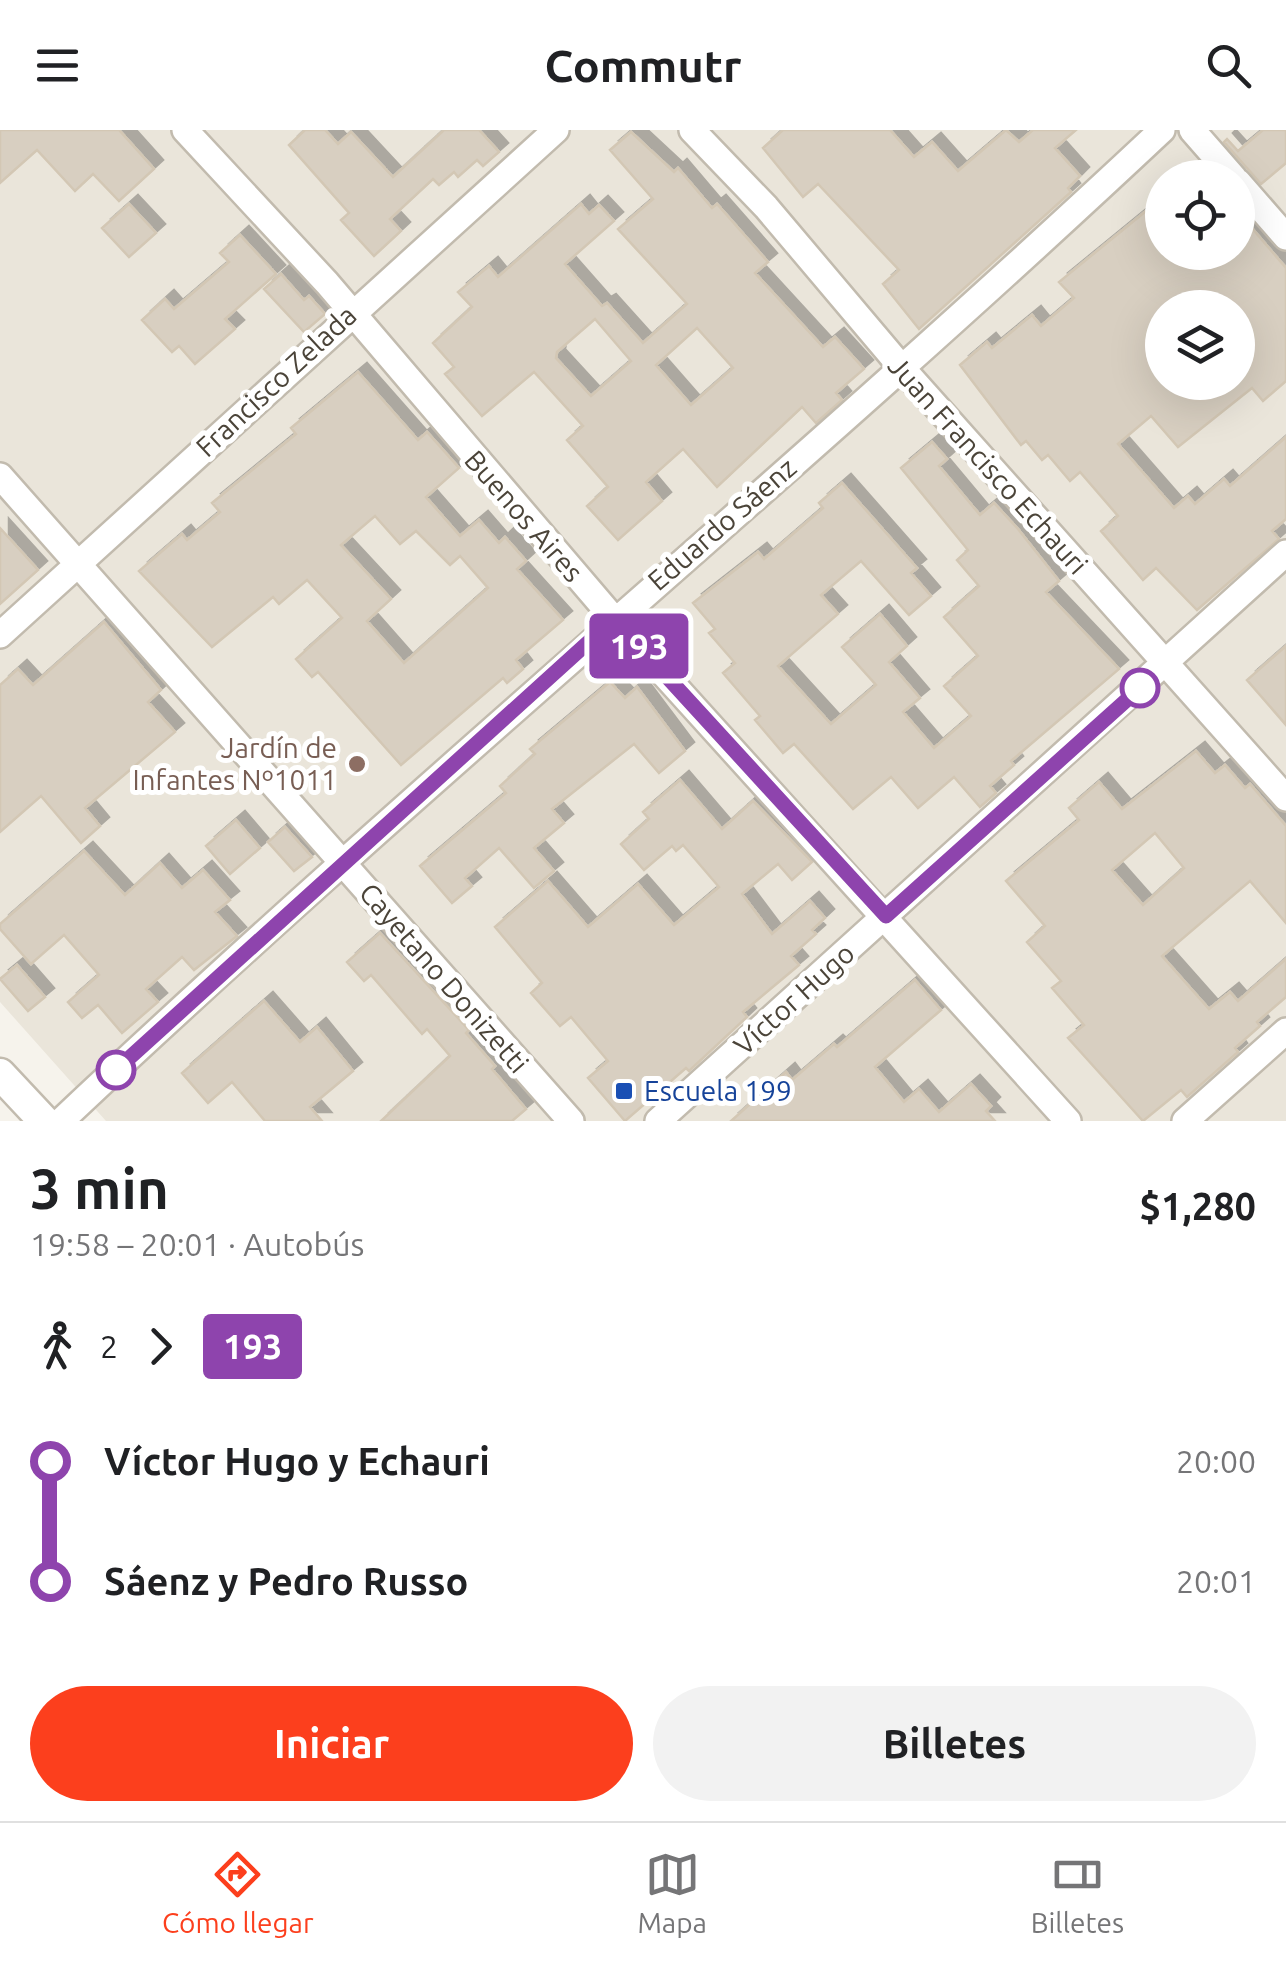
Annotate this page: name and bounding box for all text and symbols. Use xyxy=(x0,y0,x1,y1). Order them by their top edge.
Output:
icon: menu xyxy=(30,38,85,93)
icon: search xyxy=(1201,38,1256,93)
text: Commutr xyxy=(544,40,742,91)
map controls xyxy=(1145,160,1255,400)
button: locate xyxy=(1145,160,1255,270)
button: layers xyxy=(1145,290,1255,400)
street label: Francisco Zelada xyxy=(189,299,362,462)
street label: Juan Francisco Echauri xyxy=(883,350,1094,580)
street label: Buenos Aires xyxy=(459,444,590,587)
street label: Eduardo Sáenz xyxy=(642,451,802,596)
line badge: 193 xyxy=(582,614,696,678)
text: 193 xyxy=(609,626,669,666)
unlabelled marker xyxy=(1121,669,1159,707)
place label: Jardín de Infantes Nº1011 xyxy=(132,732,337,795)
marker: Jardín de Infantes Nº1011 xyxy=(346,753,368,775)
street label: Cayetano Donizetti xyxy=(354,877,535,1079)
street label: Víctor Hugo xyxy=(727,937,860,1061)
unlabelled marker xyxy=(97,1051,135,1089)
place label: Escuela 199 xyxy=(644,1075,792,1106)
marker: Escuela 199 xyxy=(613,1080,635,1102)
text: 3 min xyxy=(30,1158,169,1219)
text: $1,280 xyxy=(1139,1185,1256,1227)
text: 19:58 – 20:01 · Autobús xyxy=(30,1226,364,1262)
icon: walk xyxy=(30,1319,85,1374)
icon: forward xyxy=(133,1319,188,1374)
text: 193 xyxy=(223,1326,282,1366)
text: 2 xyxy=(100,1328,118,1364)
text: Víctor Hugo y Echauri xyxy=(104,1440,490,1482)
text: 20:00 xyxy=(1176,1443,1256,1479)
text: Sáenz y Pedro Russo xyxy=(104,1560,468,1602)
text: 20:01 xyxy=(1176,1563,1256,1599)
button: Iniciar xyxy=(30,1686,633,1801)
button: Billetes xyxy=(653,1686,1256,1801)
tab: Cómo llegar xyxy=(162,1847,314,1938)
tab: Mapa xyxy=(637,1847,707,1938)
tab: Billetes xyxy=(1031,1847,1124,1938)

